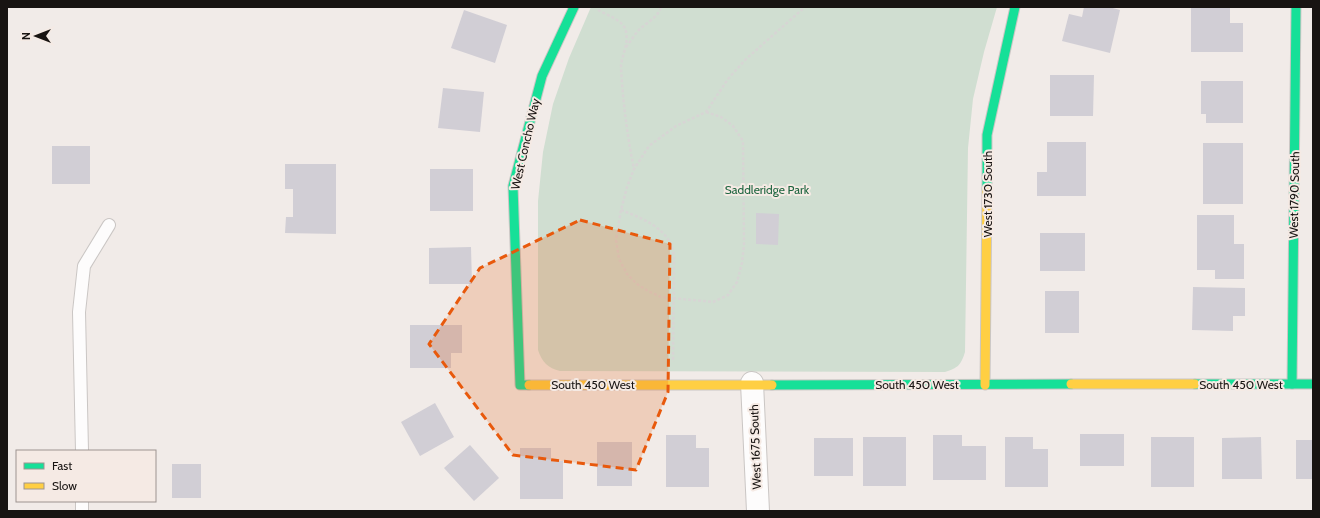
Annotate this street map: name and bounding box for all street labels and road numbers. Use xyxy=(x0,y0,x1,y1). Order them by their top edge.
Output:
street label: West Concho Way xyxy=(507,97,543,191)
street label: West 1730 South xyxy=(980,151,995,237)
street label: West 1790 South xyxy=(1286,151,1302,239)
street label: South 450 West xyxy=(551,377,635,392)
street label: South 450 West xyxy=(875,377,959,392)
street label: South 450 West xyxy=(1199,377,1283,392)
street label: West 1675 South xyxy=(746,404,764,490)

